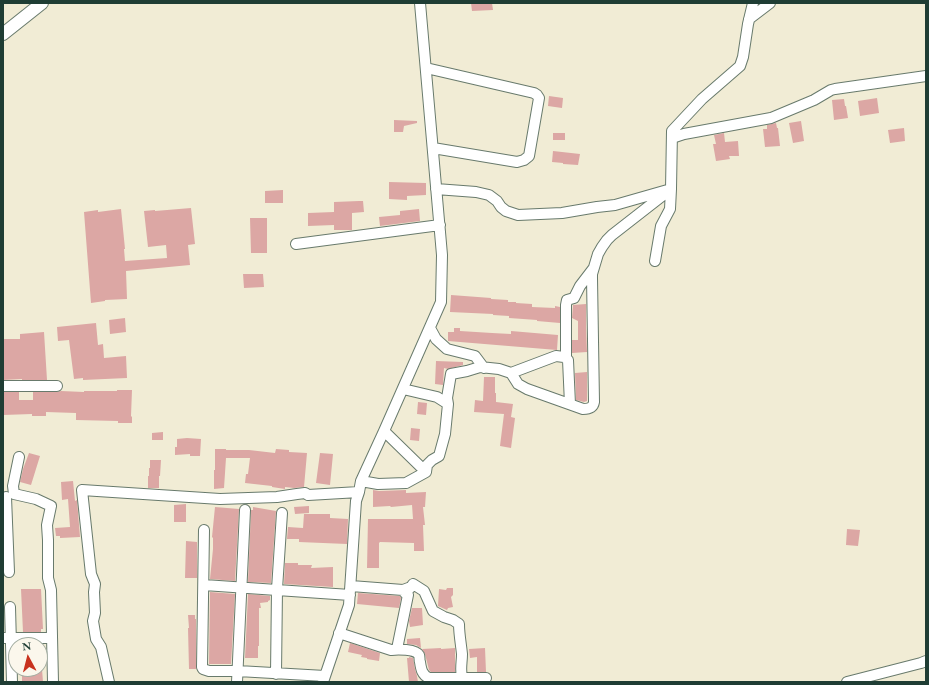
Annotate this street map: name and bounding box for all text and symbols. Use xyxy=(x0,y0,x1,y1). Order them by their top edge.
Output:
north arrow xyxy=(8,637,48,677)
text: N xyxy=(21,639,32,654)

